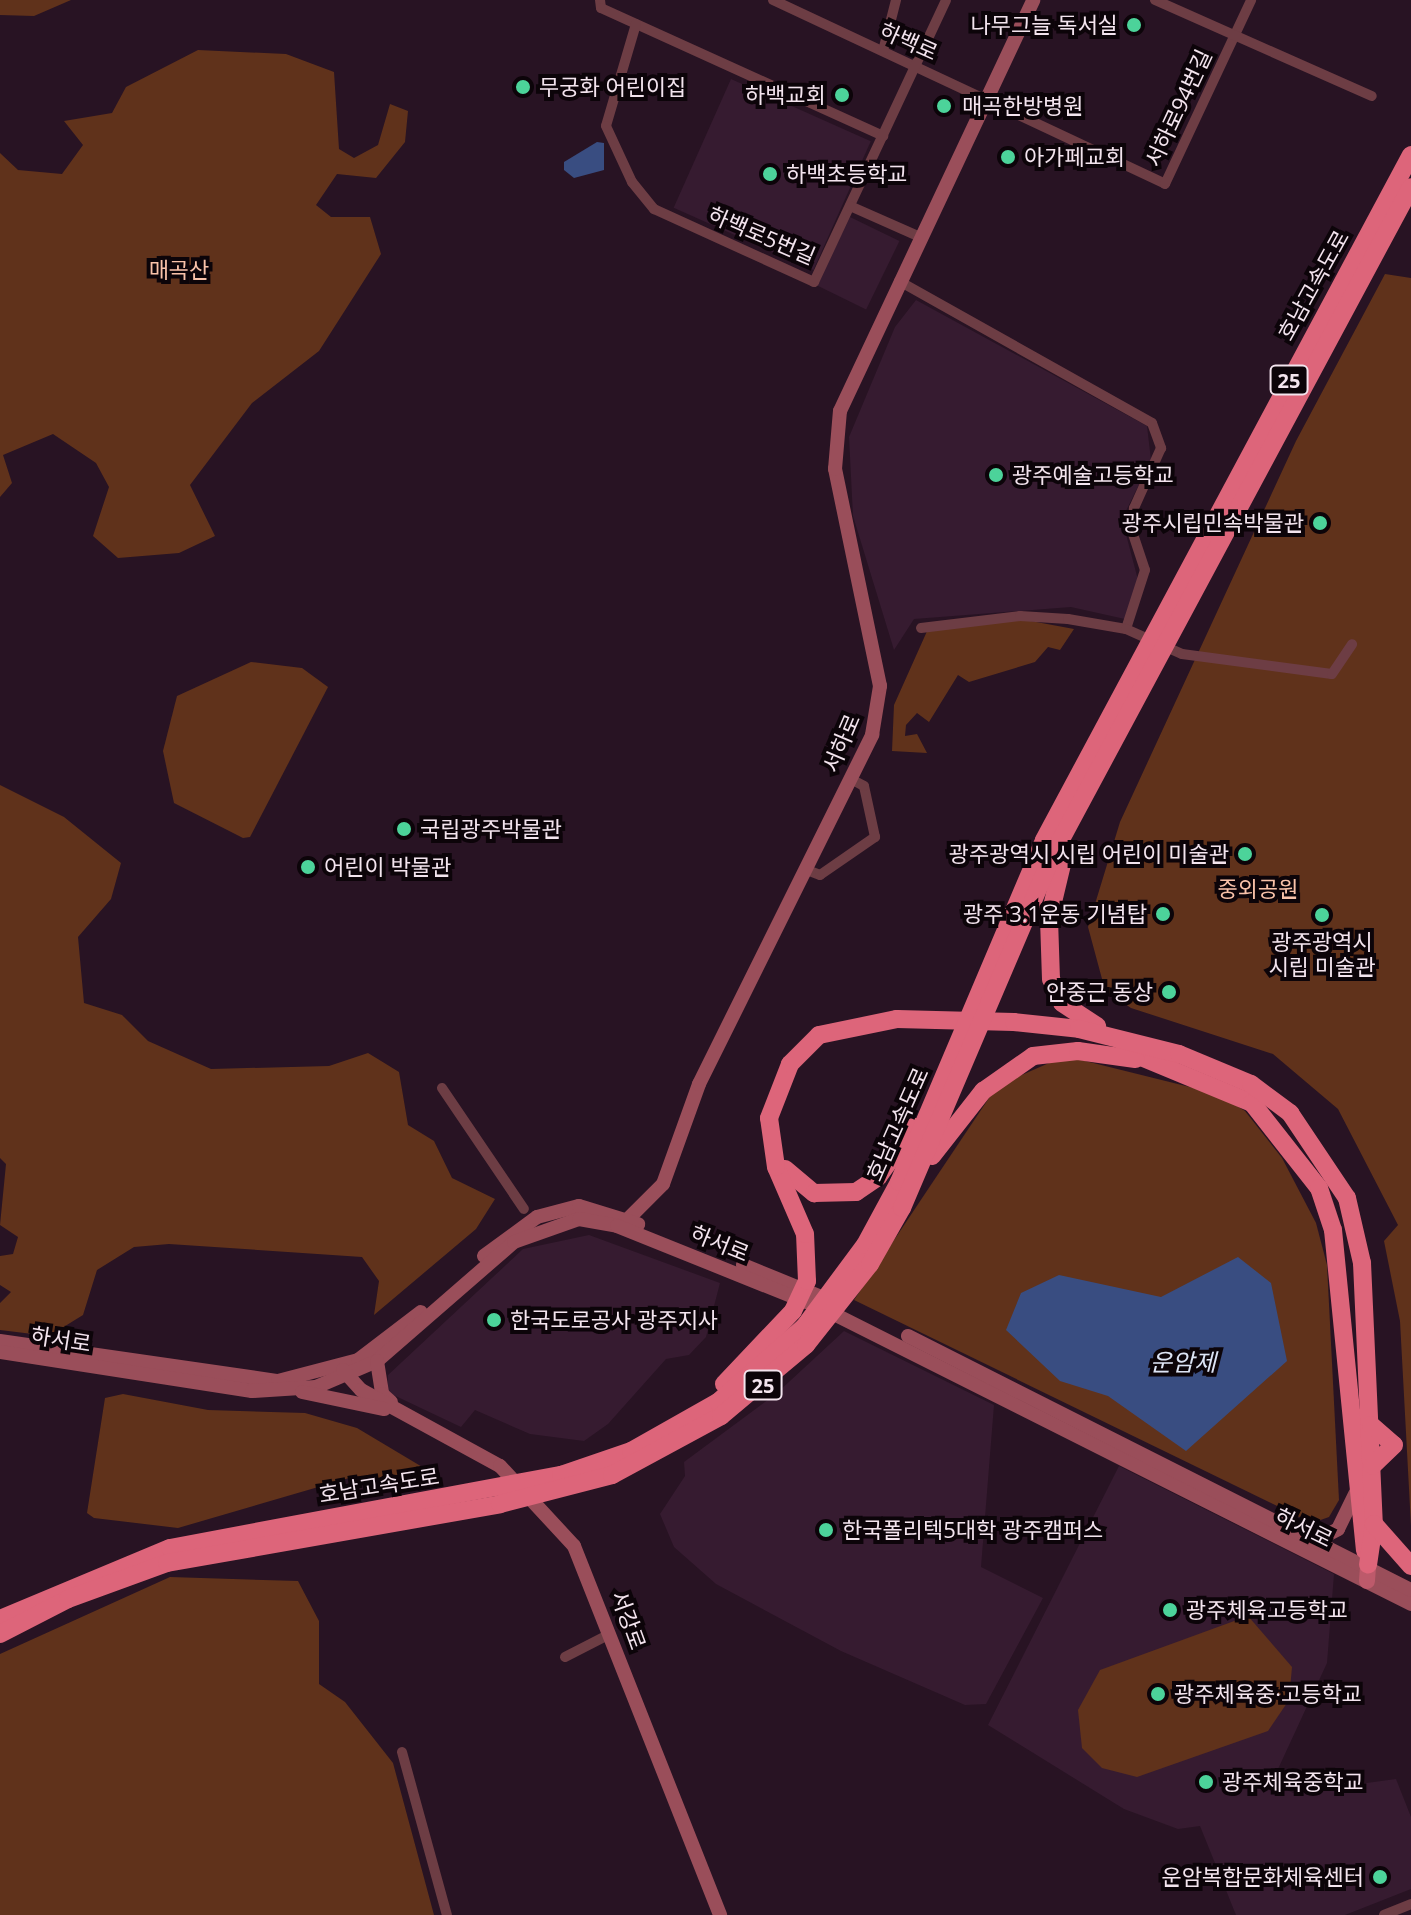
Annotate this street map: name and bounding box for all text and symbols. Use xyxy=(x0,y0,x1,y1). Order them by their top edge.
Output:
place label: 나무그늘 독서실 xyxy=(971,12,1118,38)
marker: 나무그늘 독서실 xyxy=(1125,16,1143,34)
street label: 하백로 xyxy=(876,17,942,65)
street label: 서하로94번길 xyxy=(1139,45,1217,171)
place label: 무궁화 어린이집 xyxy=(539,74,686,100)
marker: 무궁화 어린이집 xyxy=(514,78,532,96)
place label: 하백교회 xyxy=(745,82,826,108)
marker: 하백교회 xyxy=(833,86,851,104)
place label: 매곡한방병원 xyxy=(962,93,1083,119)
marker: 매곡한방병원 xyxy=(933,95,955,117)
place label: 아가페교회 xyxy=(1024,144,1125,170)
marker: 아가페교회 xyxy=(999,148,1017,166)
place label: 하백초등학교 xyxy=(786,161,907,187)
marker: 하백초등학교 xyxy=(761,165,779,183)
street label: 하백로5번길 xyxy=(704,201,820,269)
street label: 호남고속도로 xyxy=(1272,225,1354,345)
park label: 매곡산 xyxy=(149,257,209,283)
road number: 25 xyxy=(1269,364,1309,396)
place label: 광주예술고등학교 xyxy=(1012,462,1174,488)
marker: 광주예술고등학교 xyxy=(987,466,1005,484)
place label: 광주시립민속박물관 xyxy=(1122,510,1304,536)
marker: 광주시립민속박물관 xyxy=(1311,514,1329,532)
street label: 서하로 xyxy=(817,710,865,776)
place label: 국립광주박물관 xyxy=(420,816,562,842)
marker: 국립광주박물관 xyxy=(395,820,413,838)
place label: 광주광역시 시립 어린이 미술관 xyxy=(949,841,1229,867)
marker: 광주광역시 시립 어린이 미술관 xyxy=(1236,845,1254,863)
place label: 어린이 박물관 xyxy=(324,854,451,880)
marker: 어린이 박물관 xyxy=(299,858,317,876)
park label: 중외공원 xyxy=(1218,876,1298,902)
place label: 광주 3.1운동 기념탑 xyxy=(963,901,1147,927)
marker: 광주 3.1운동 기념탑 xyxy=(1154,905,1172,923)
marker: 광주광역시 시립 미술관 xyxy=(1313,906,1331,924)
place label: 광주광역시 시립 미술관 xyxy=(1269,928,1375,980)
place label: 안중근 동상 xyxy=(1046,979,1153,1005)
marker: 안중근 동상 xyxy=(1160,983,1178,1001)
street label: 호남고속도로 xyxy=(860,1063,934,1185)
street label: 하서로 xyxy=(687,1219,753,1267)
place label: 한국도로공사 광주지사 xyxy=(510,1307,718,1333)
marker: 한국도로공사 광주지사 xyxy=(485,1311,503,1329)
street label: 하서로 xyxy=(29,1321,93,1357)
water label: 운암제 xyxy=(1150,1348,1216,1376)
road number: 25 xyxy=(743,1369,783,1401)
street label: 호남고속도로 xyxy=(317,1462,441,1508)
street label: 하서로 xyxy=(1271,1502,1337,1552)
place label: 한국폴리텍5대학 광주캠퍼스 xyxy=(842,1517,1103,1543)
marker: 한국폴리텍5대학 광주캠퍼스 xyxy=(817,1521,835,1539)
street label: 서강로 xyxy=(606,1587,652,1653)
place label: 광주체육고등학교 xyxy=(1186,1597,1348,1623)
marker: 광주체육고등학교 xyxy=(1161,1601,1179,1619)
place label: 광주체육중·고등학교 xyxy=(1174,1681,1362,1707)
marker: 광주체육중·고등학교 xyxy=(1149,1685,1167,1703)
place label: 광주체육중학교 xyxy=(1222,1769,1364,1795)
marker: 광주체육중학교 xyxy=(1197,1773,1215,1791)
place label: 운암복합문화체육센터 xyxy=(1162,1864,1364,1890)
marker: 운암복합문화체육센터 xyxy=(1371,1868,1389,1886)

